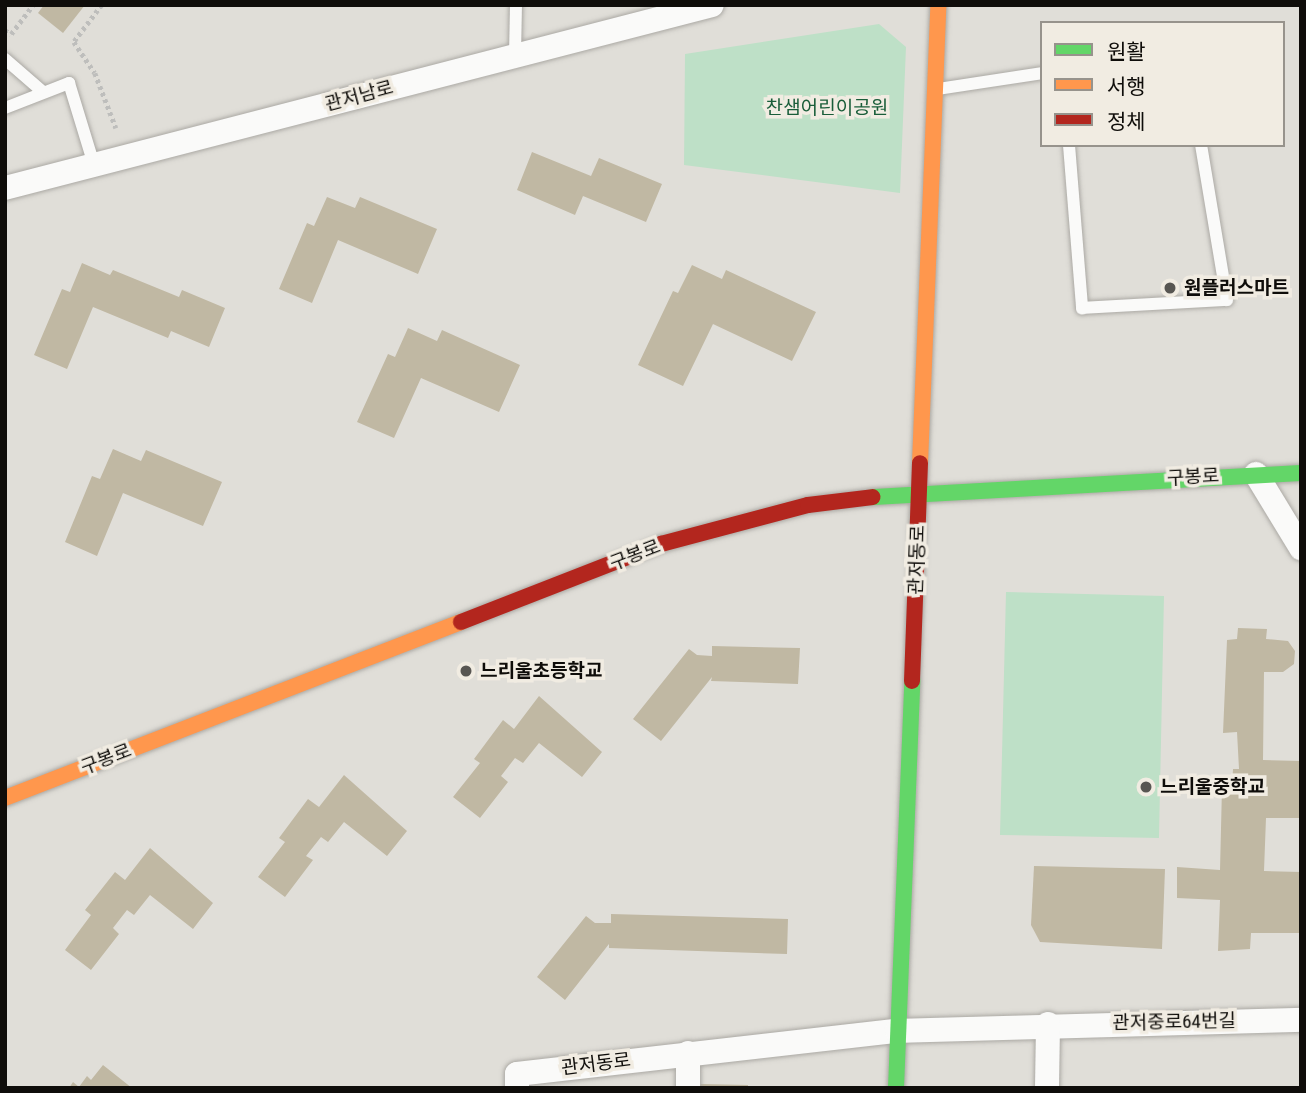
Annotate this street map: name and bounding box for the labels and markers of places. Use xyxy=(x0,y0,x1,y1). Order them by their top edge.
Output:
place label: 원플러스마트 xyxy=(1184,277,1289,299)
marker: 원플러스마트 xyxy=(1162,280,1178,296)
place label: 느리울초등학교 xyxy=(480,660,602,682)
marker: 느리울초등학교 xyxy=(458,663,474,679)
place label: 느리울중학교 xyxy=(1160,776,1265,798)
marker: 느리울중학교 xyxy=(1138,779,1154,795)

